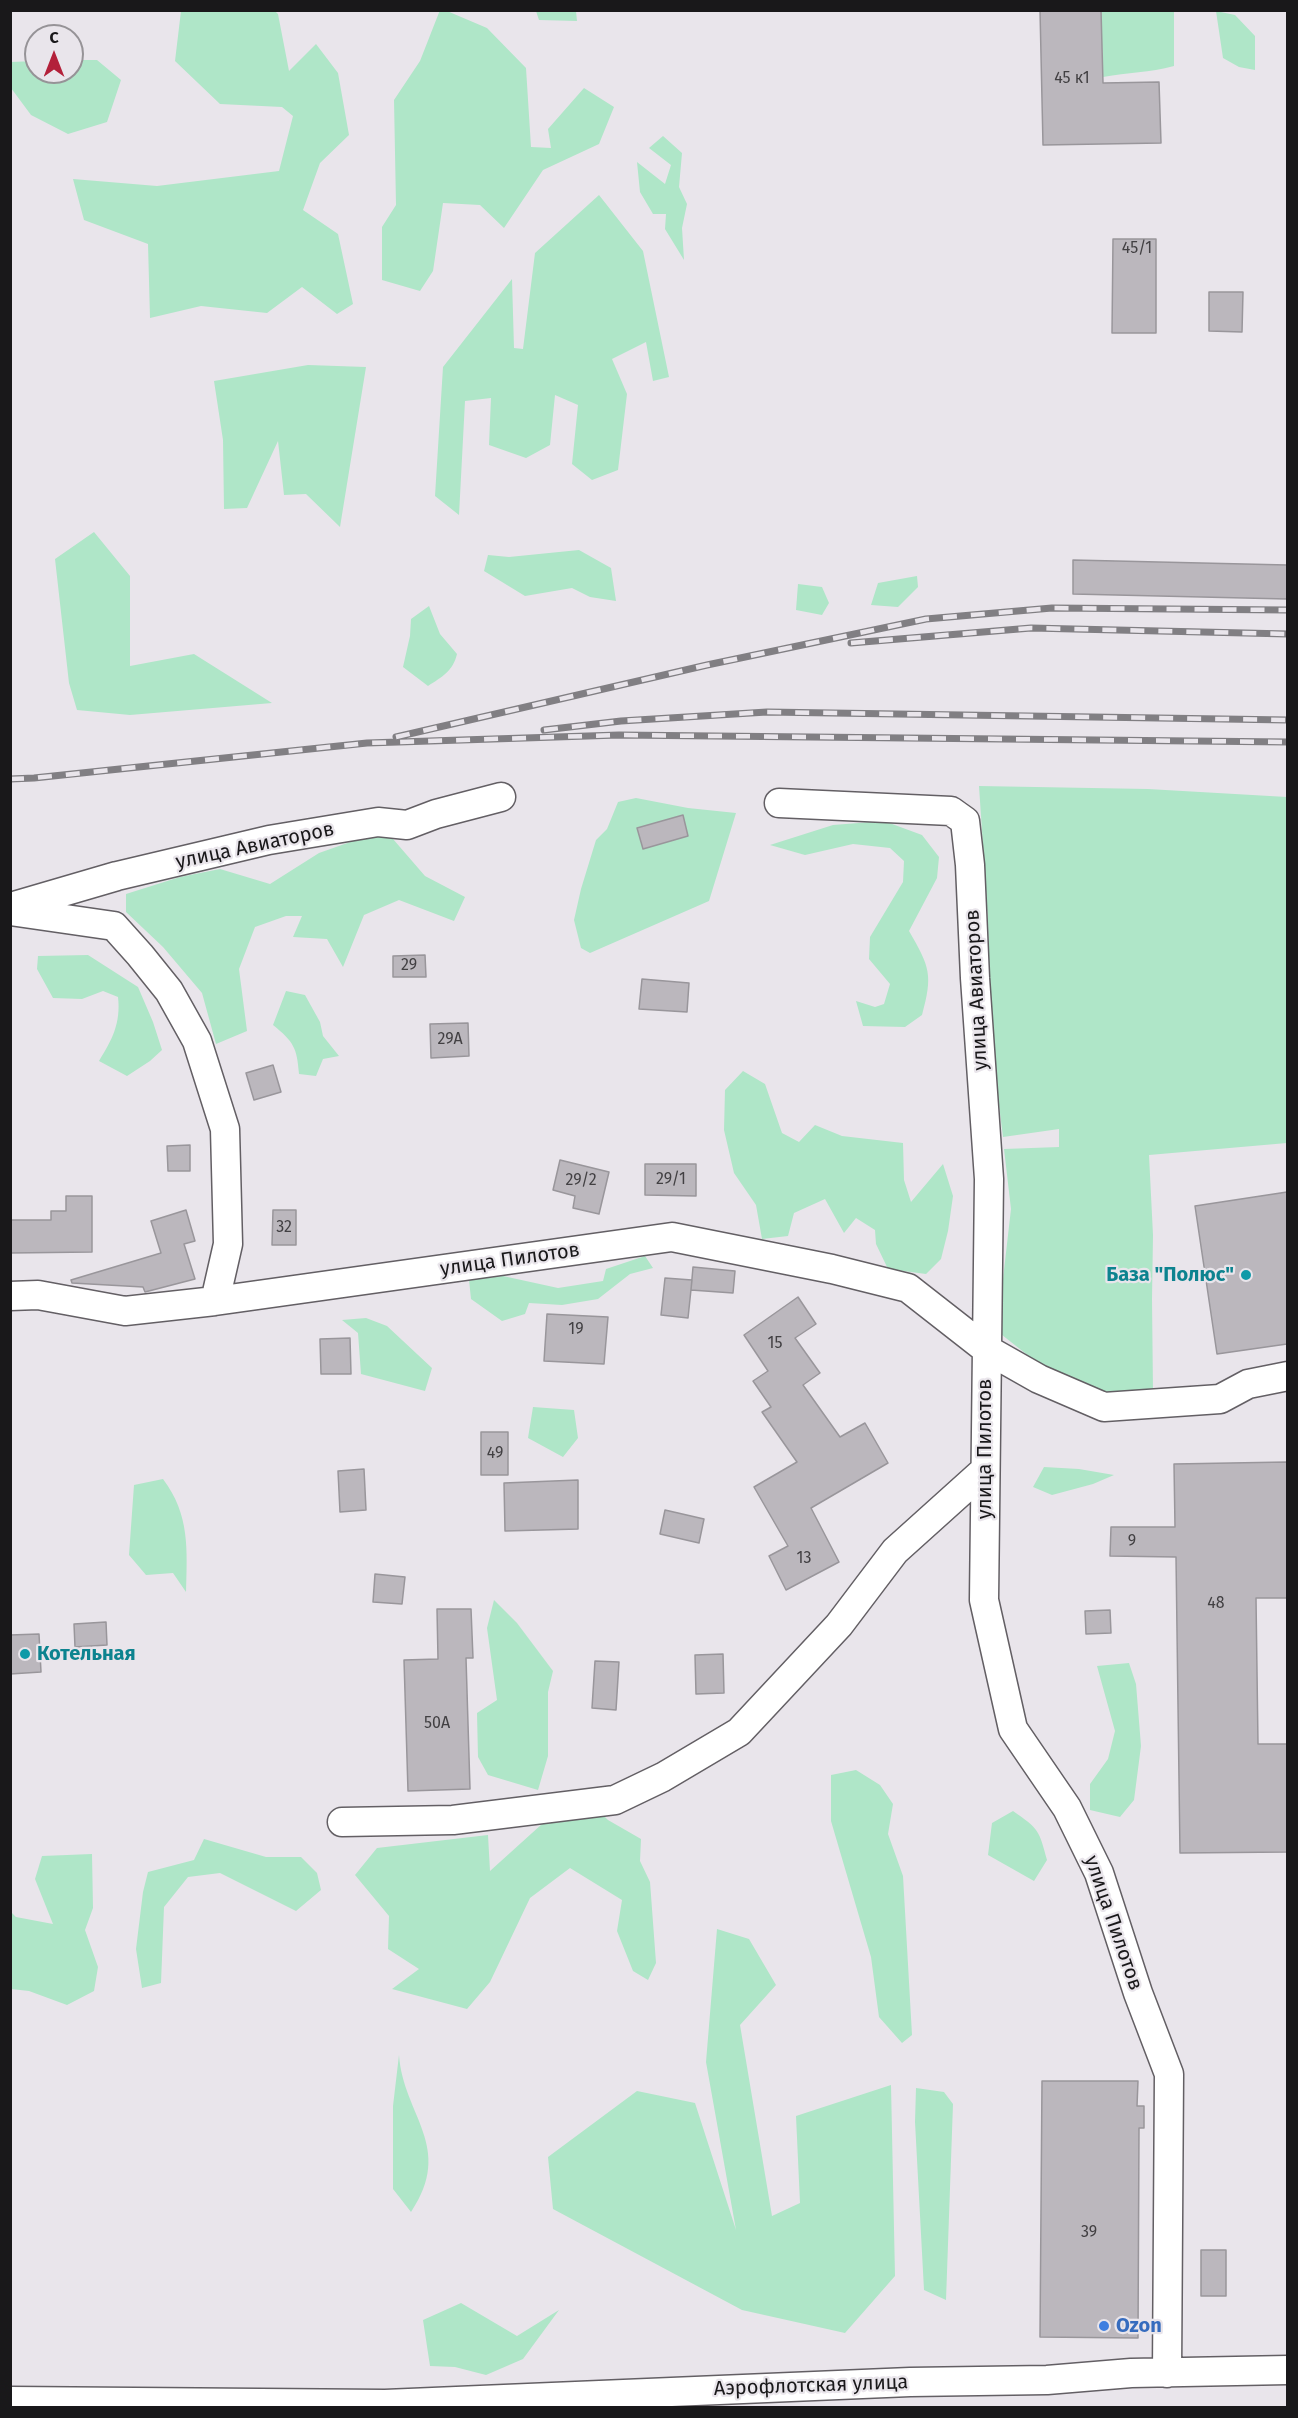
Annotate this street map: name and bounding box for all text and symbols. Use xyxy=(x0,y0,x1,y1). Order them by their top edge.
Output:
north arrow xyxy=(24,24,84,84)
text: С xyxy=(49,28,59,47)
house number: 45 к1 xyxy=(1054,69,1090,89)
house number: 45/1 xyxy=(1122,239,1152,259)
street label: улица Авиаторов xyxy=(174,817,336,875)
street label: улица Авиаторов xyxy=(961,909,993,1071)
house number: 29 xyxy=(401,956,417,976)
house number: 29А xyxy=(437,1030,463,1050)
house number: 29/1 xyxy=(656,1170,686,1190)
house number: 29/2 xyxy=(565,1171,597,1191)
house number: 32 xyxy=(276,1218,292,1238)
street label: улица Пилотов xyxy=(439,1238,581,1282)
place label: База "Полюс" xyxy=(1106,1263,1234,1287)
marker: База "Полюс" xyxy=(1239,1268,1253,1282)
house number: 19 xyxy=(568,1320,584,1340)
house number: 15 xyxy=(768,1334,782,1354)
street label: улица Пилотов xyxy=(973,1379,997,1519)
house number: 49 xyxy=(487,1444,503,1464)
house number: 9 xyxy=(1128,1532,1136,1552)
house number: 13 xyxy=(797,1549,811,1569)
house number: 48 xyxy=(1207,1594,1225,1614)
place label: Котельная xyxy=(37,1642,136,1666)
marker: Котельная xyxy=(18,1647,32,1661)
house number: 50А xyxy=(424,1714,450,1734)
street label: улица Пилотов xyxy=(1079,1853,1147,1993)
house number: 39 xyxy=(1081,2223,1097,2243)
place label: Ozon xyxy=(1116,2314,1162,2338)
marker: Ozon xyxy=(1097,2319,1111,2333)
street label: Аэрофлотская улица xyxy=(713,2371,909,2401)

